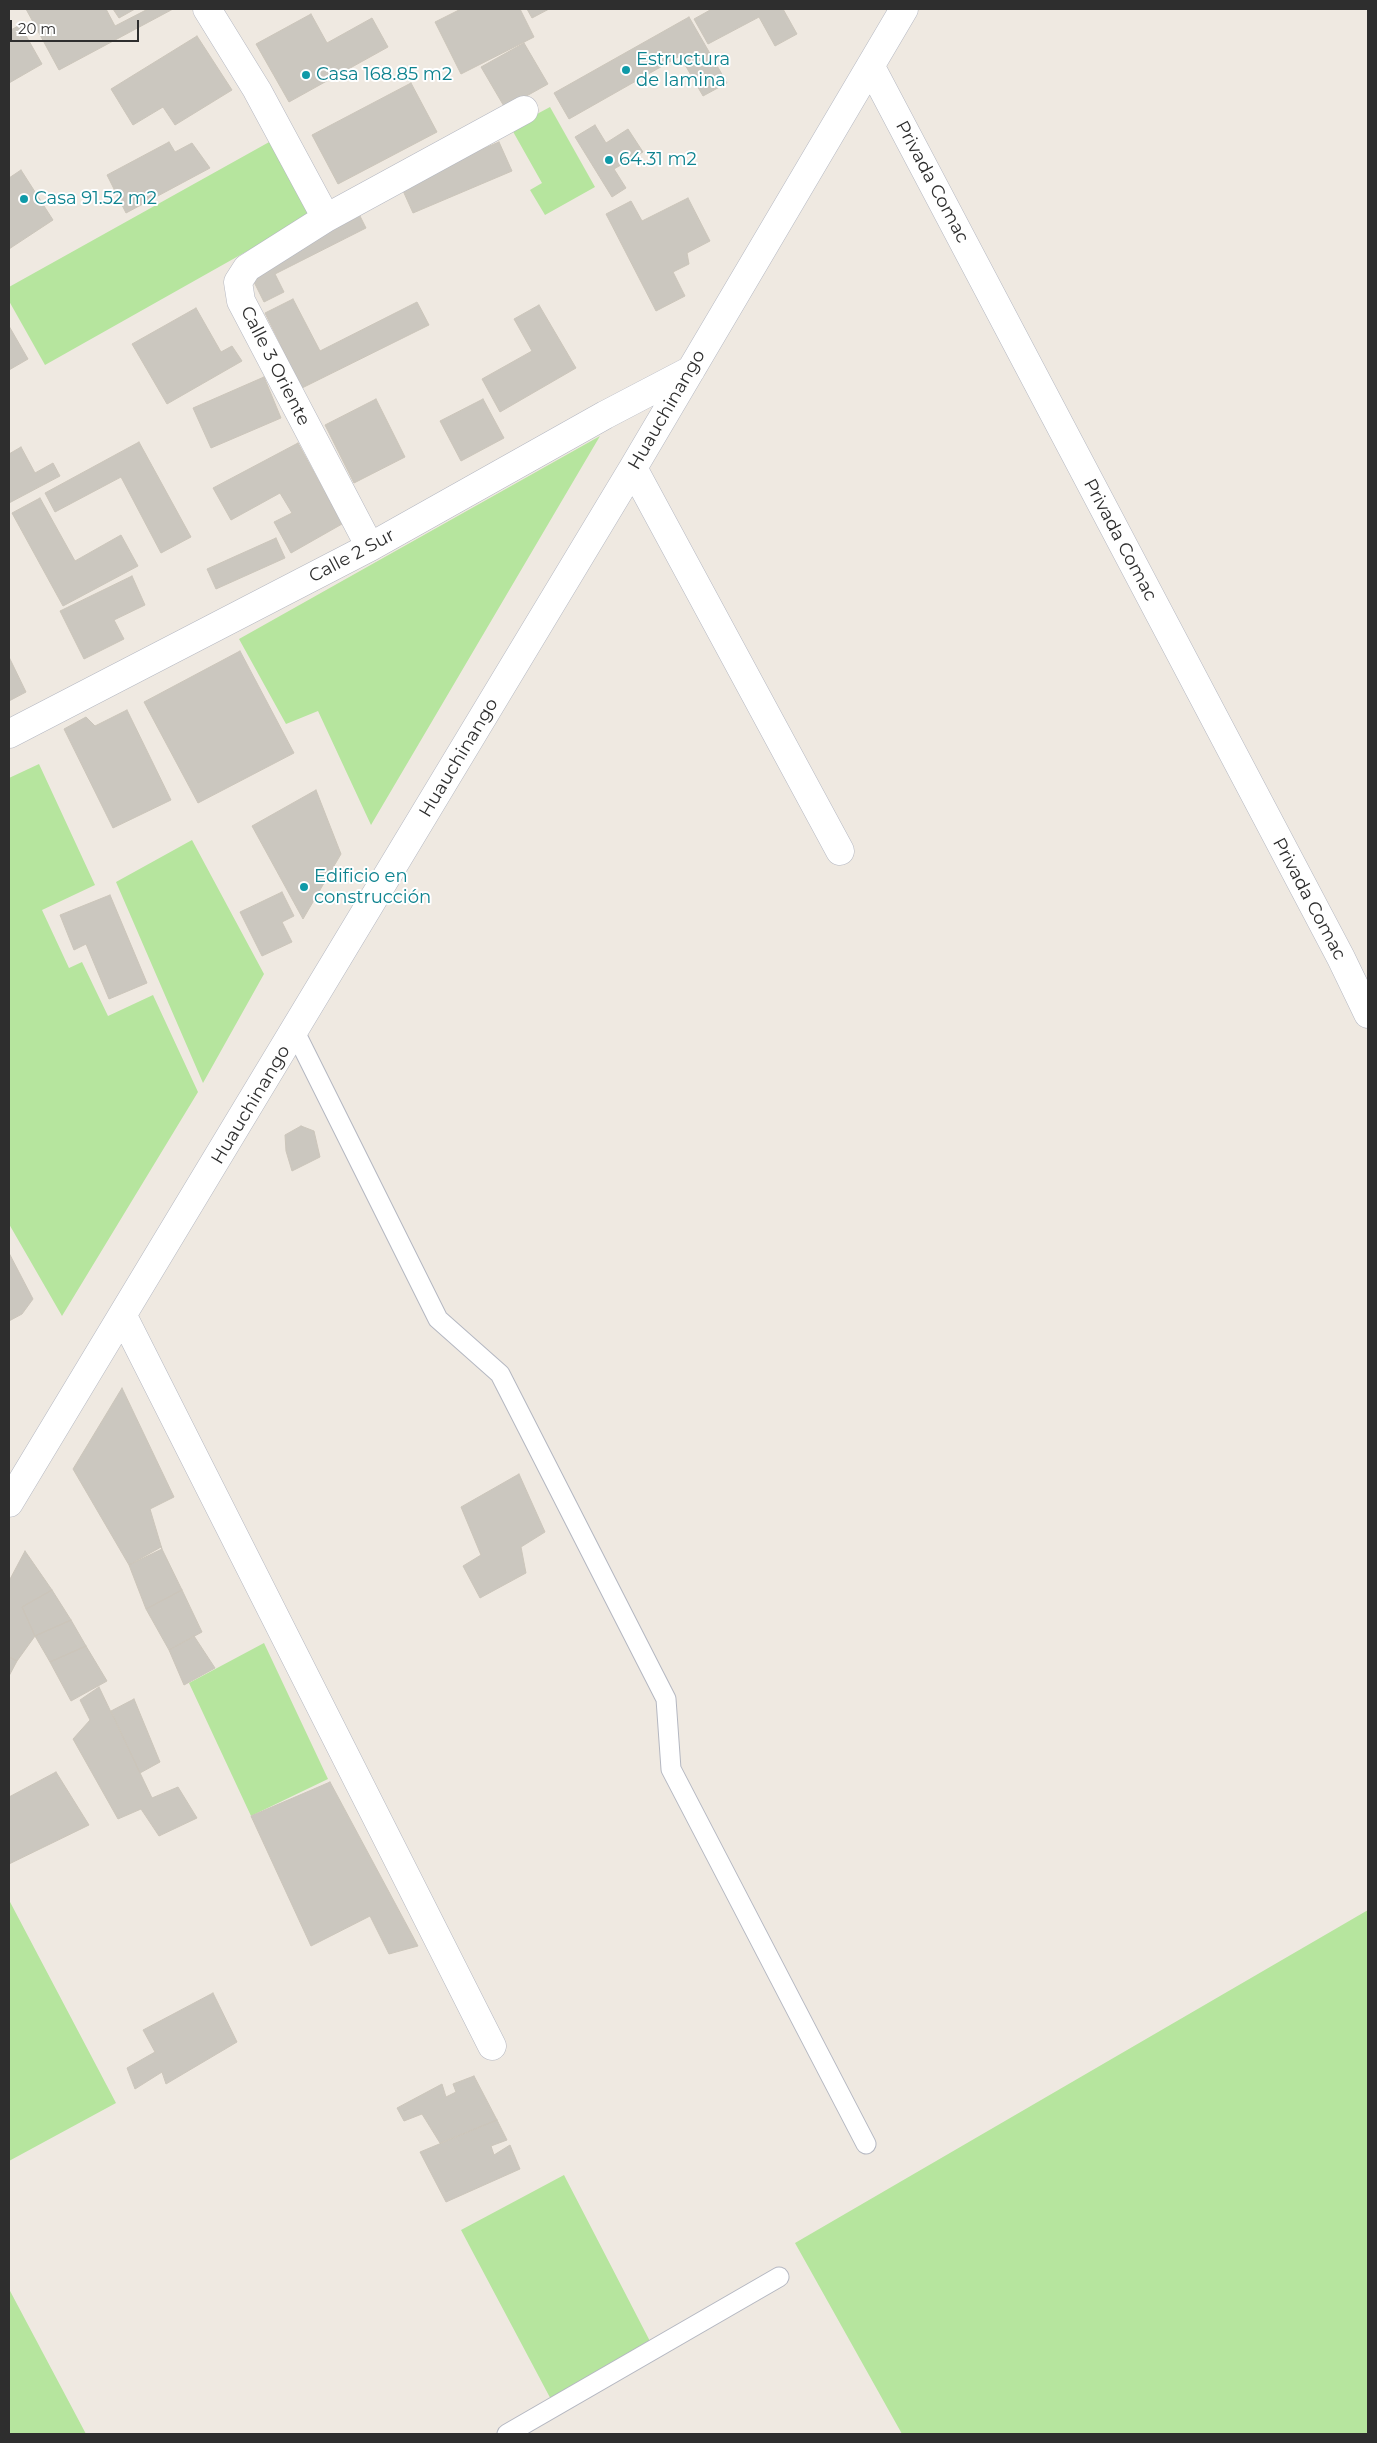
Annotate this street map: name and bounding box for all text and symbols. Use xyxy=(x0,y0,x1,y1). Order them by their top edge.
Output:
scale bar xyxy=(12,10,141,42)
text: 20 m xyxy=(18,19,56,38)
place label: Estructura de lamina xyxy=(636,49,730,92)
place label: Casa 168.85 m2 xyxy=(316,64,452,86)
marker: Estructura de lamina xyxy=(620,64,632,76)
marker: Casa 168.85 m2 xyxy=(300,69,312,81)
street label: Privada Comac xyxy=(891,117,973,247)
place label: 64.31 m2 xyxy=(619,149,697,171)
marker: 64.31 m2 xyxy=(603,154,615,166)
place label: Casa 91.52 m2 xyxy=(34,188,157,210)
marker: Casa 91.52 m2 xyxy=(18,193,30,205)
street label: Calle 3 Oriente xyxy=(236,303,314,429)
street label: Huauchinango xyxy=(624,346,710,474)
street label: Privada Comac xyxy=(1079,475,1161,605)
street label: Calle 2 Sur xyxy=(306,524,398,588)
street label: Huauchinango xyxy=(415,695,503,821)
street label: Privada Comac xyxy=(1268,834,1350,964)
place label: Edificio en construcción xyxy=(314,866,431,909)
marker: Edificio en construcción xyxy=(298,881,310,893)
street label: Huauchinango xyxy=(207,1042,295,1168)

